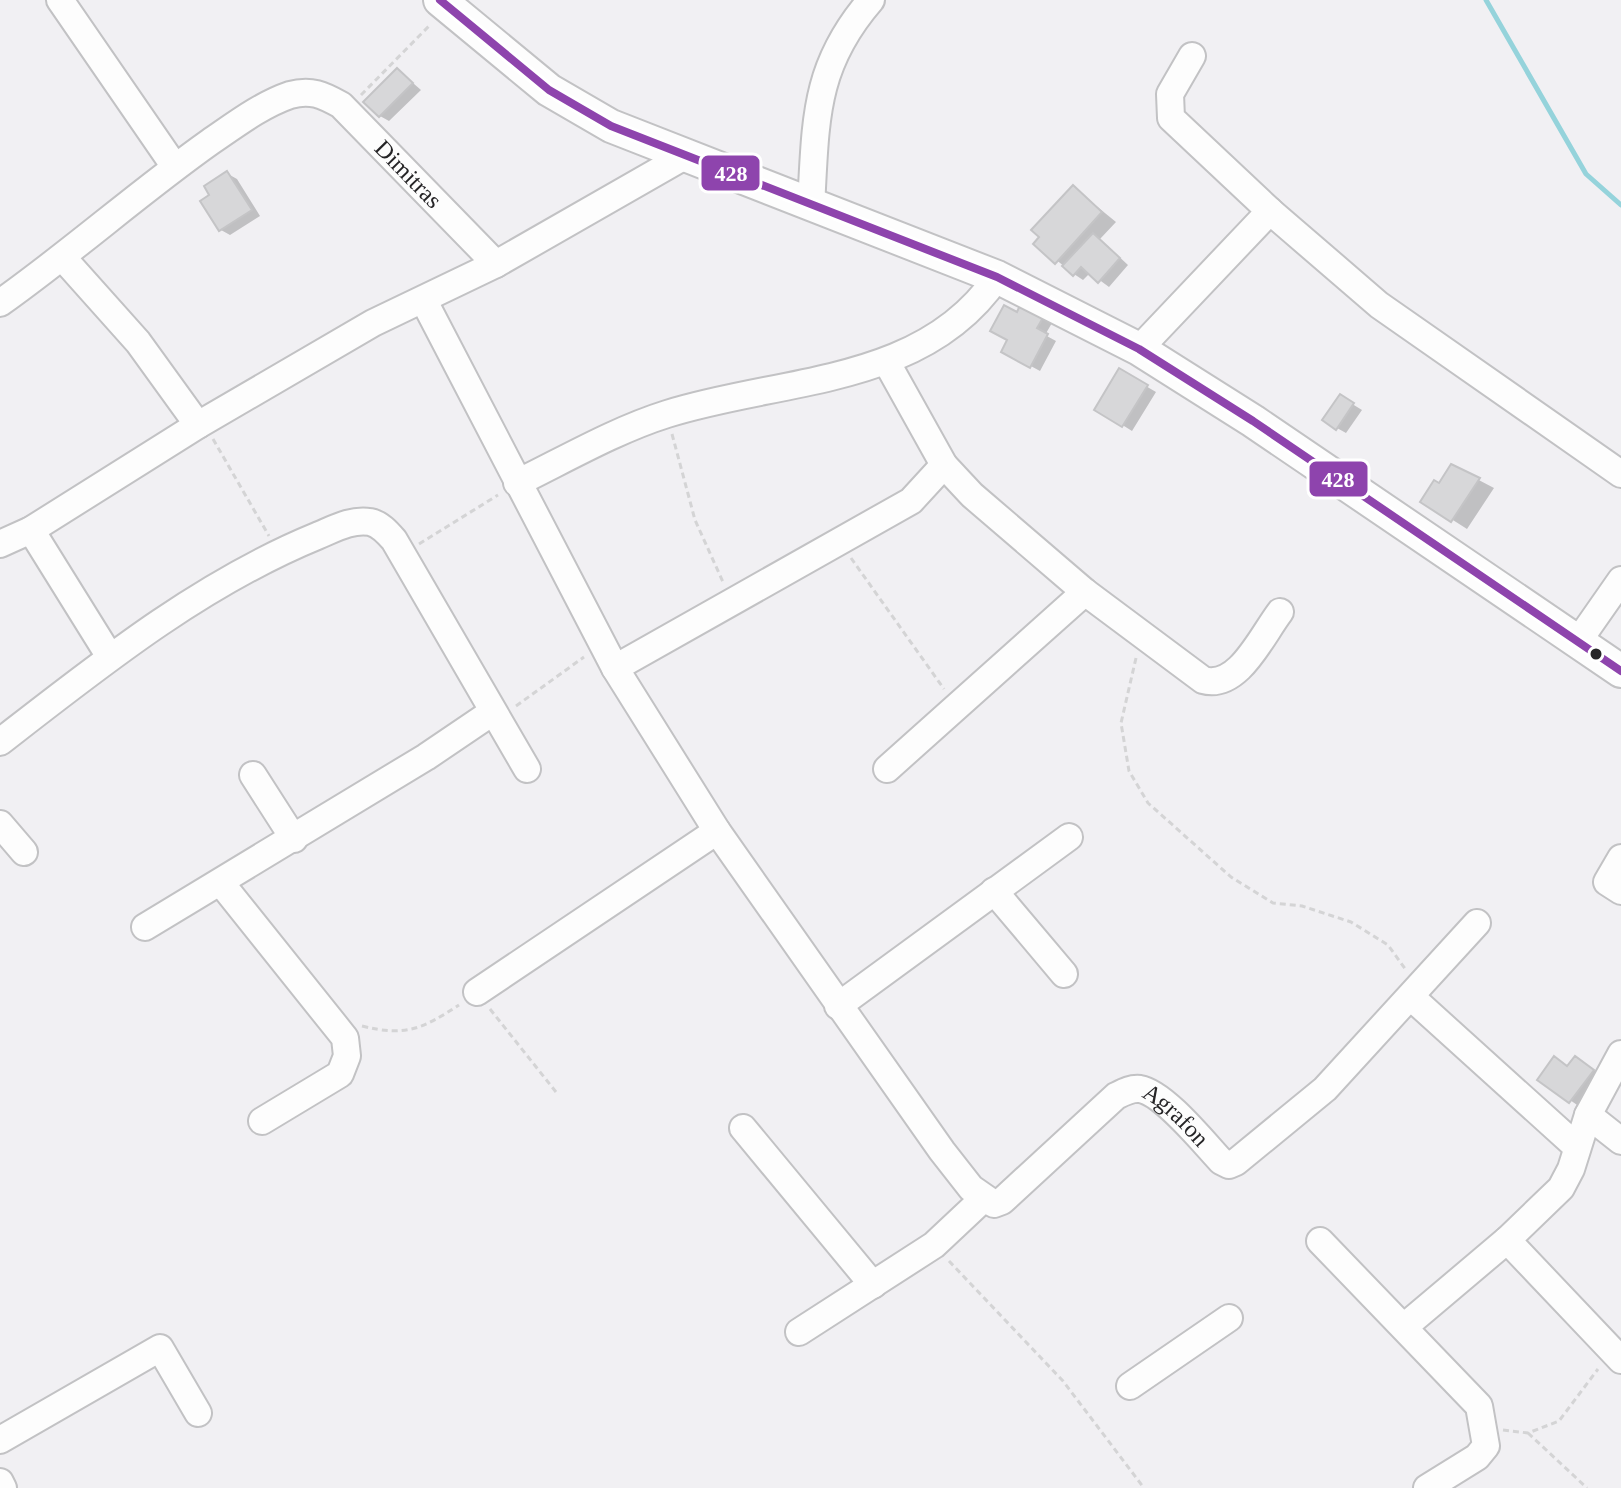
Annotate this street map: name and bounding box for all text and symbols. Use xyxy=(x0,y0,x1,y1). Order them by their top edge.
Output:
street label: Dimitras xyxy=(370,135,447,213)
line badge: 428 xyxy=(700,154,761,192)
text: 428 xyxy=(715,161,748,186)
line badge: 428 xyxy=(1308,460,1369,498)
text: 428 xyxy=(1322,467,1355,492)
unlabelled marker xyxy=(1588,646,1604,662)
street label: Agrafon xyxy=(1138,1078,1214,1151)

